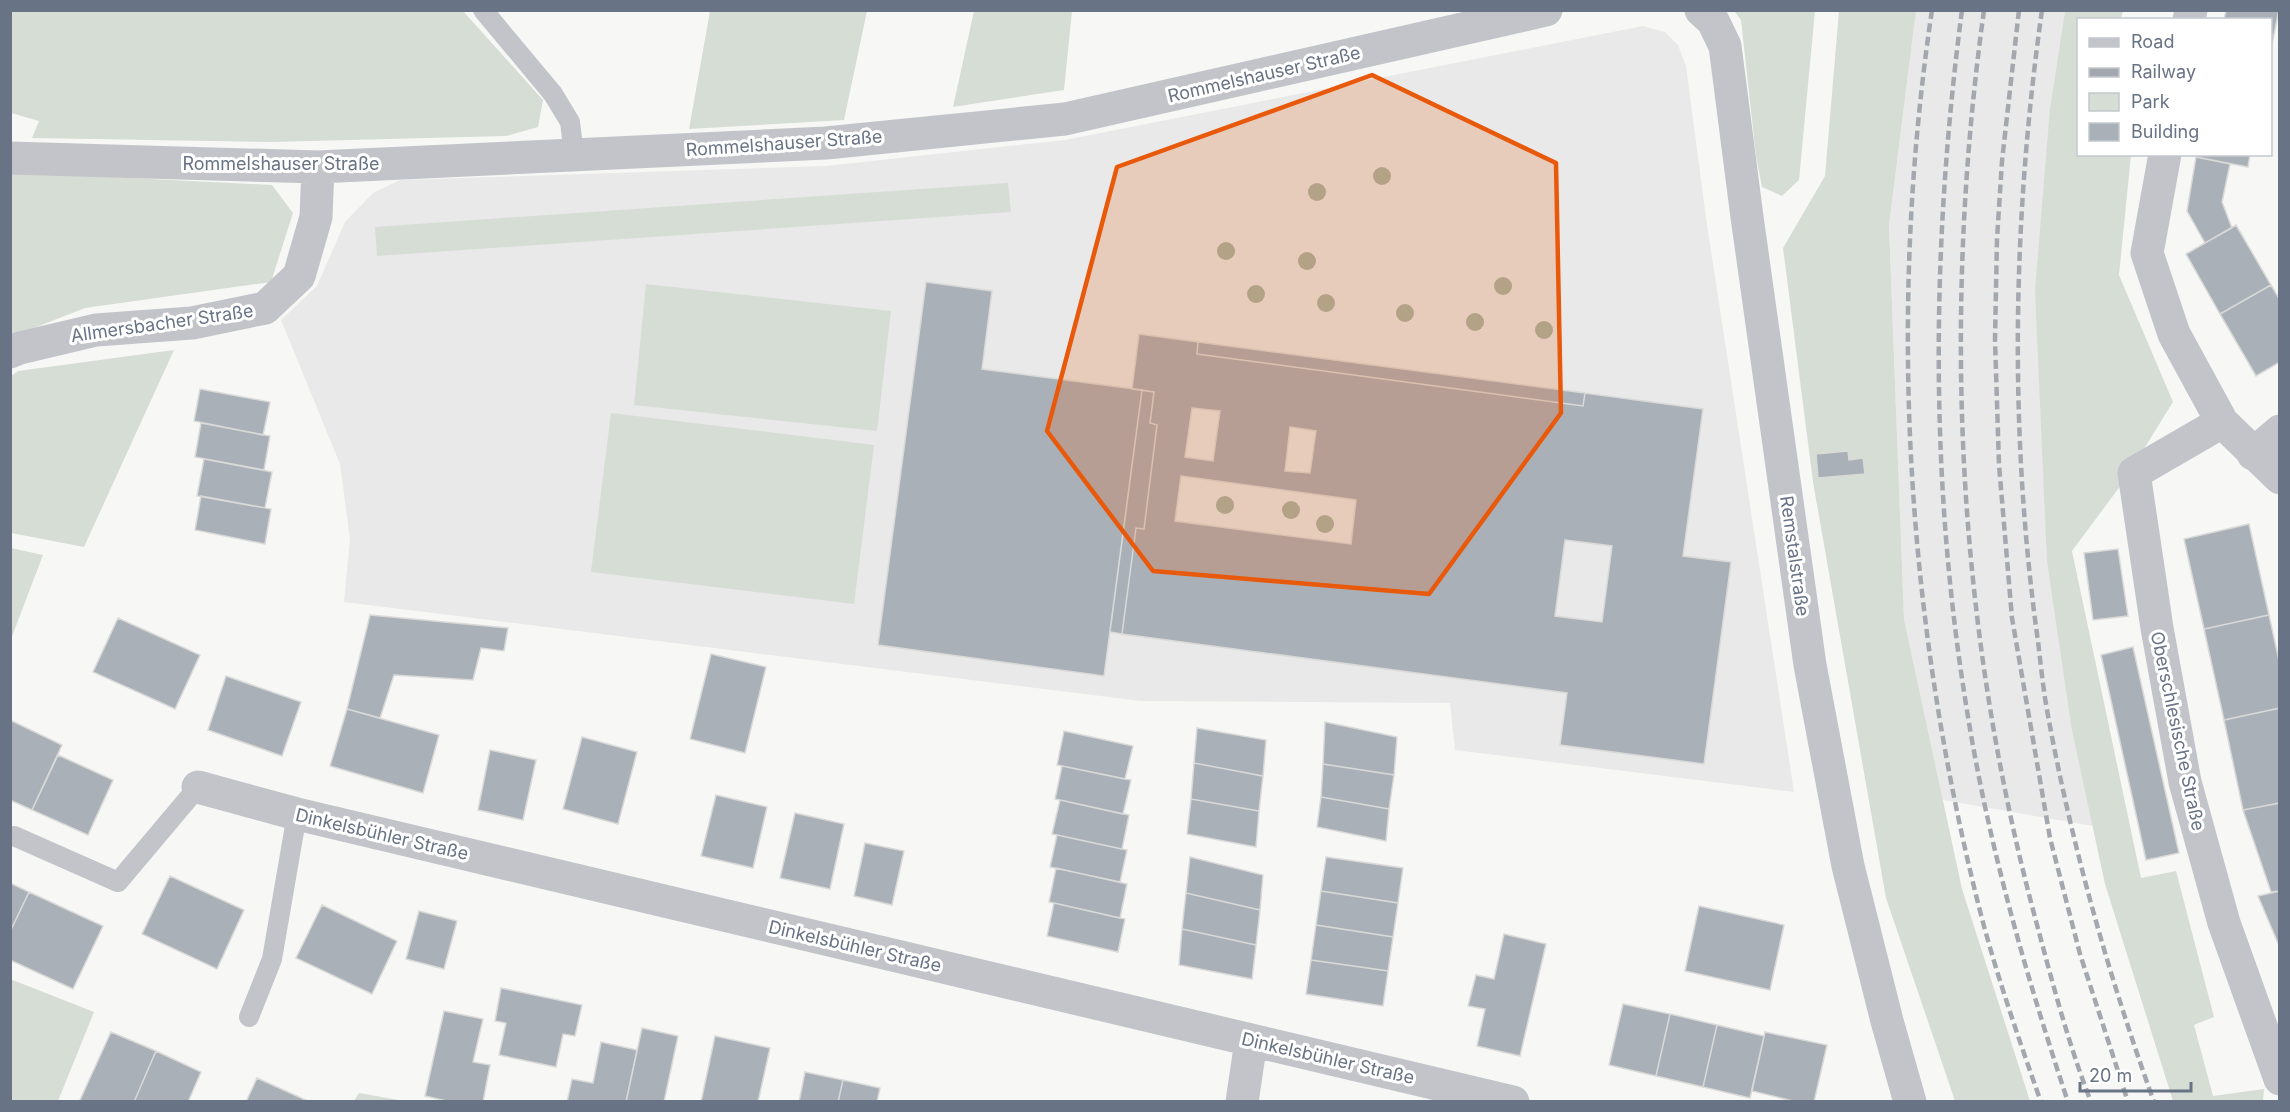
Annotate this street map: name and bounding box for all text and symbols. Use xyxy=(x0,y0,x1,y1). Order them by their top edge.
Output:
legend xyxy=(2077,18,2272,156)
text: Road xyxy=(2131,31,2174,52)
street label: Rommelshauser Straße xyxy=(1166,42,1362,106)
text: Railway xyxy=(2131,61,2196,82)
text: Park xyxy=(2131,91,2170,112)
text: Building xyxy=(2131,121,2199,142)
street label: Rommelshauser Straße xyxy=(685,126,883,160)
street label: Rommelshauser Straße xyxy=(182,153,380,174)
street label: Allmersbacher Straße xyxy=(69,300,255,346)
street label: Remstalstraße xyxy=(1776,494,1814,618)
street label: Oberschlesische Straße xyxy=(2147,629,2209,833)
street label: Dinkelsbühler Straße xyxy=(294,804,470,864)
street label: Dinkelsbühler Straße xyxy=(767,916,943,976)
street label: Dinkelsbühler Straße xyxy=(1240,1028,1416,1088)
scale bar xyxy=(2080,1055,2191,1093)
text: 20 m xyxy=(2089,1065,2132,1086)

